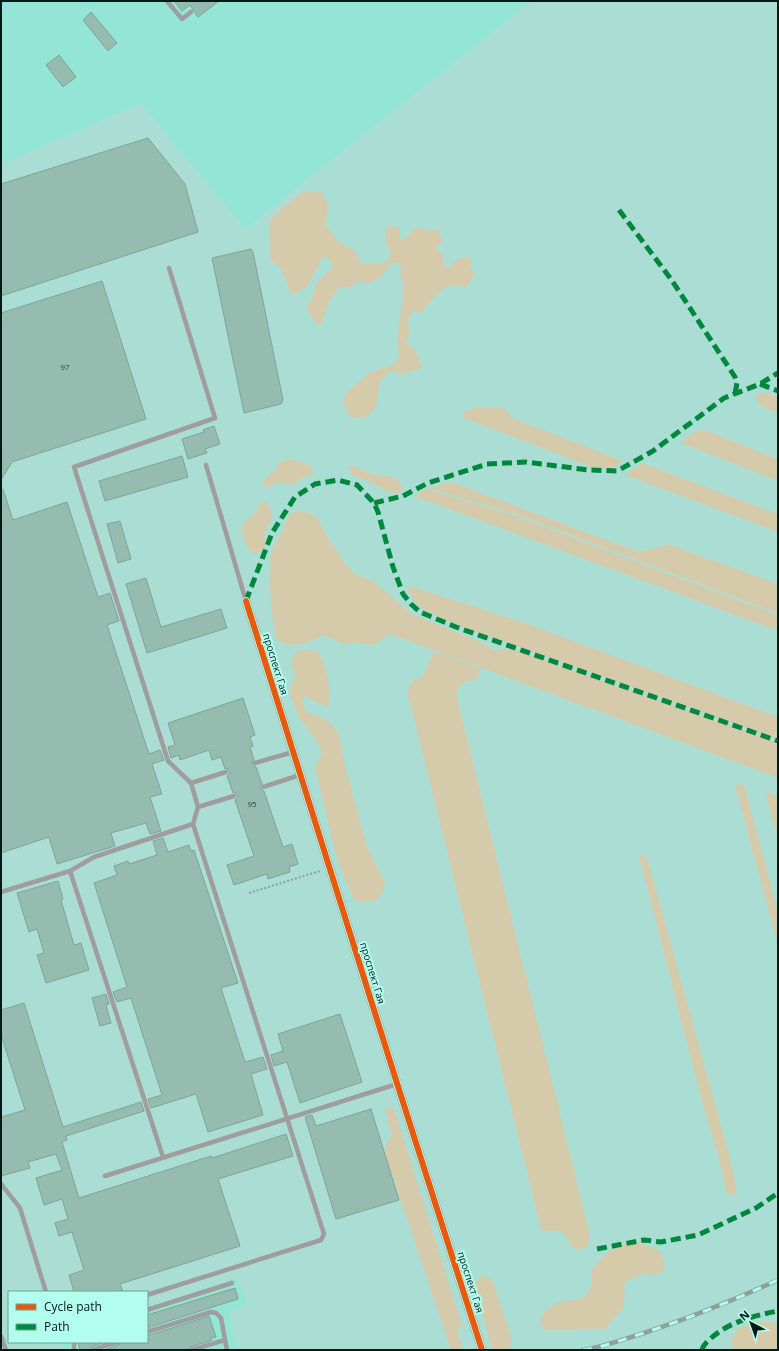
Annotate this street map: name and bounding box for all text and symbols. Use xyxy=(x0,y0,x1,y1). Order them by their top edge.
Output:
house number: 97 xyxy=(60,361,70,372)
street label: проспект Гая xyxy=(260,631,292,697)
house number: 95 xyxy=(247,798,257,809)
street label: проспект Гая xyxy=(357,940,389,1006)
street label: проспект Гая xyxy=(454,1250,488,1314)
legend xyxy=(8,1291,148,1343)
text: Cycle path xyxy=(44,1298,102,1315)
north arrow xyxy=(731,1303,771,1343)
text: N xyxy=(736,1306,752,1324)
text: Path xyxy=(44,1318,70,1335)

